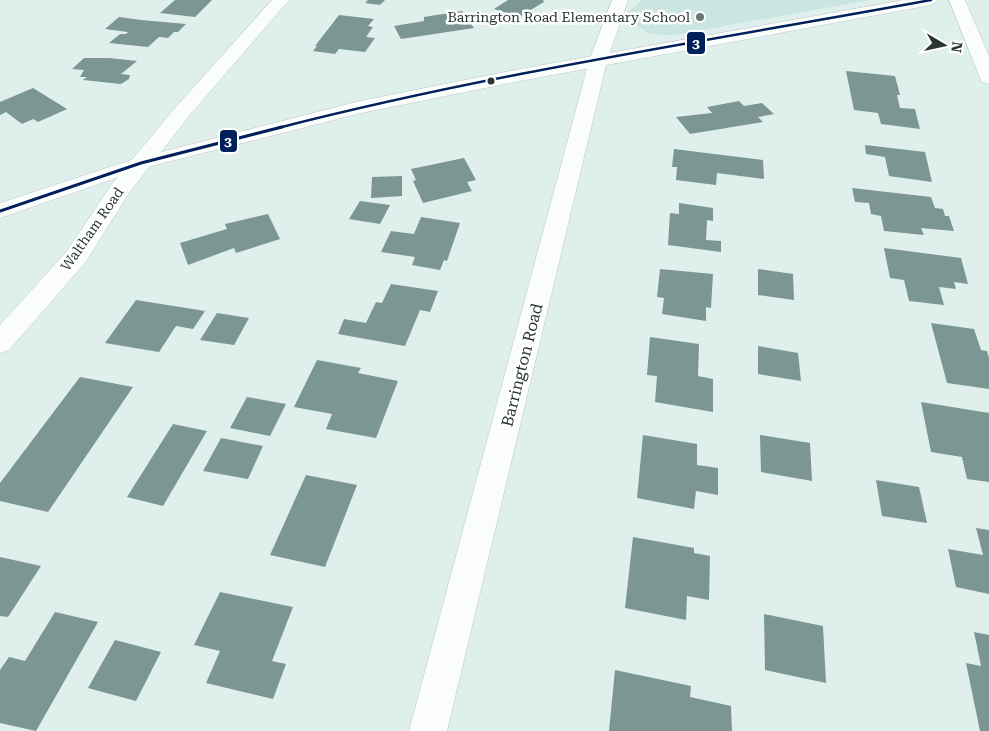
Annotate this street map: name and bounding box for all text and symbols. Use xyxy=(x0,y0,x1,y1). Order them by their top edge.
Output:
place label: Barrington Road Elementary School xyxy=(447,9,691,25)
marker: Barrington Road Elementary School xyxy=(694,11,706,23)
north arrow xyxy=(919,20,969,70)
line badge: 3 xyxy=(686,31,706,55)
text: 3 xyxy=(692,35,700,51)
text: N xyxy=(948,40,966,54)
unlabelled marker xyxy=(486,76,496,86)
line badge: 3 xyxy=(219,129,238,153)
text: 3 xyxy=(224,133,232,149)
street label: Waltham Road xyxy=(57,184,127,274)
street label: Barrington Road xyxy=(497,301,547,429)

